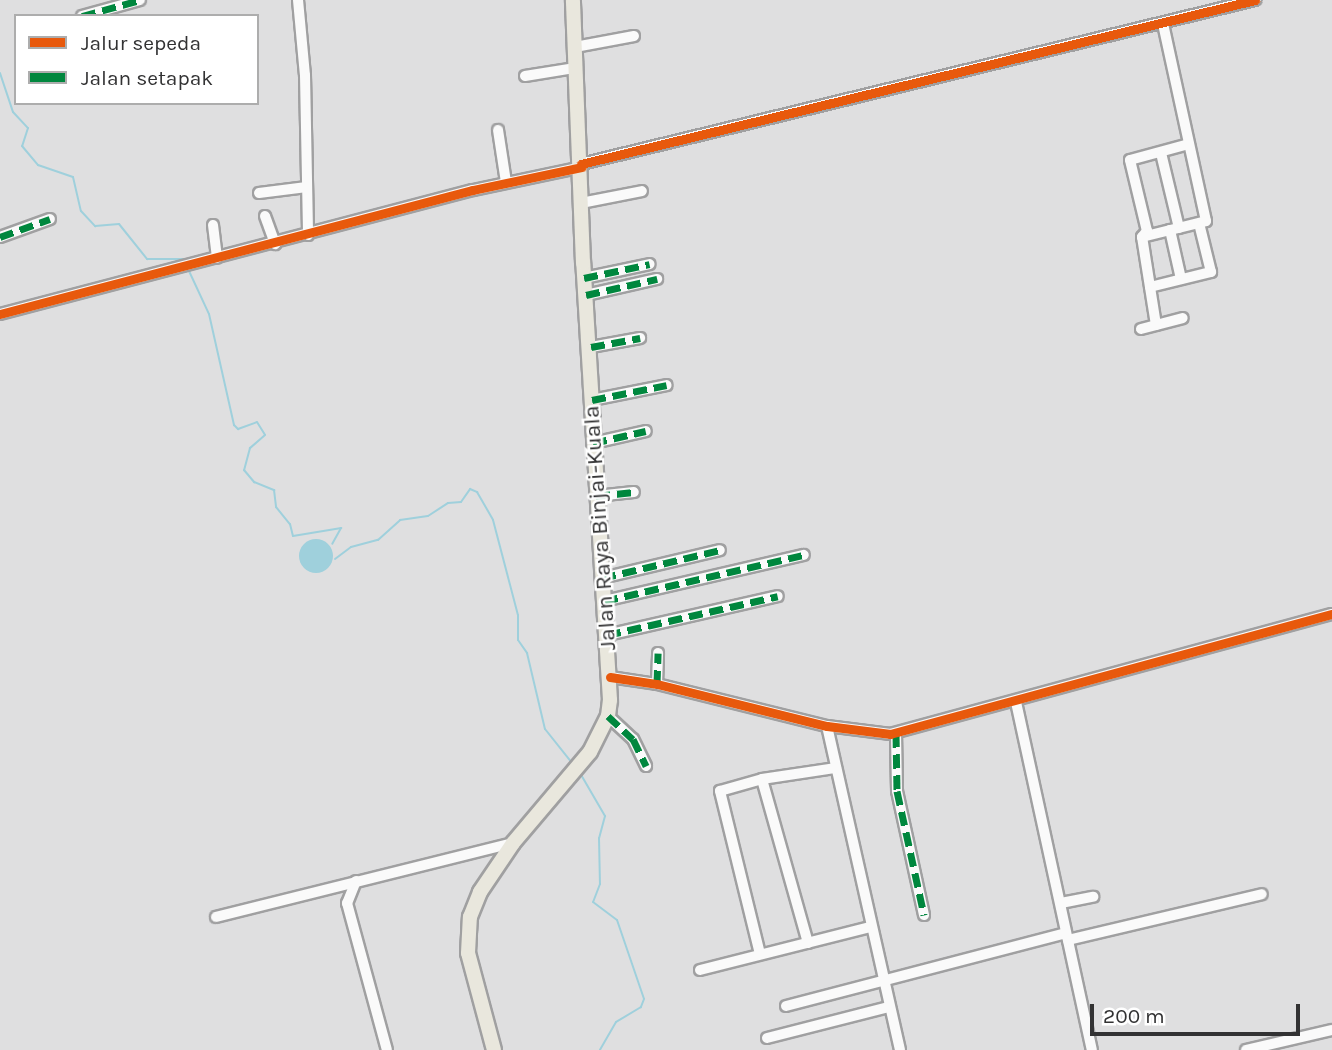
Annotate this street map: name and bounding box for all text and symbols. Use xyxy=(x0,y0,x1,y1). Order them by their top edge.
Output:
legend xyxy=(14,14,259,105)
text: Jalur sepeda xyxy=(81,31,201,55)
text: Jalan setapak xyxy=(81,66,213,90)
street label: Jalan Raya Binjai-Kuala xyxy=(578,405,622,651)
scale bar xyxy=(1094,990,1304,1034)
text: 200 m xyxy=(1103,1004,1165,1028)

